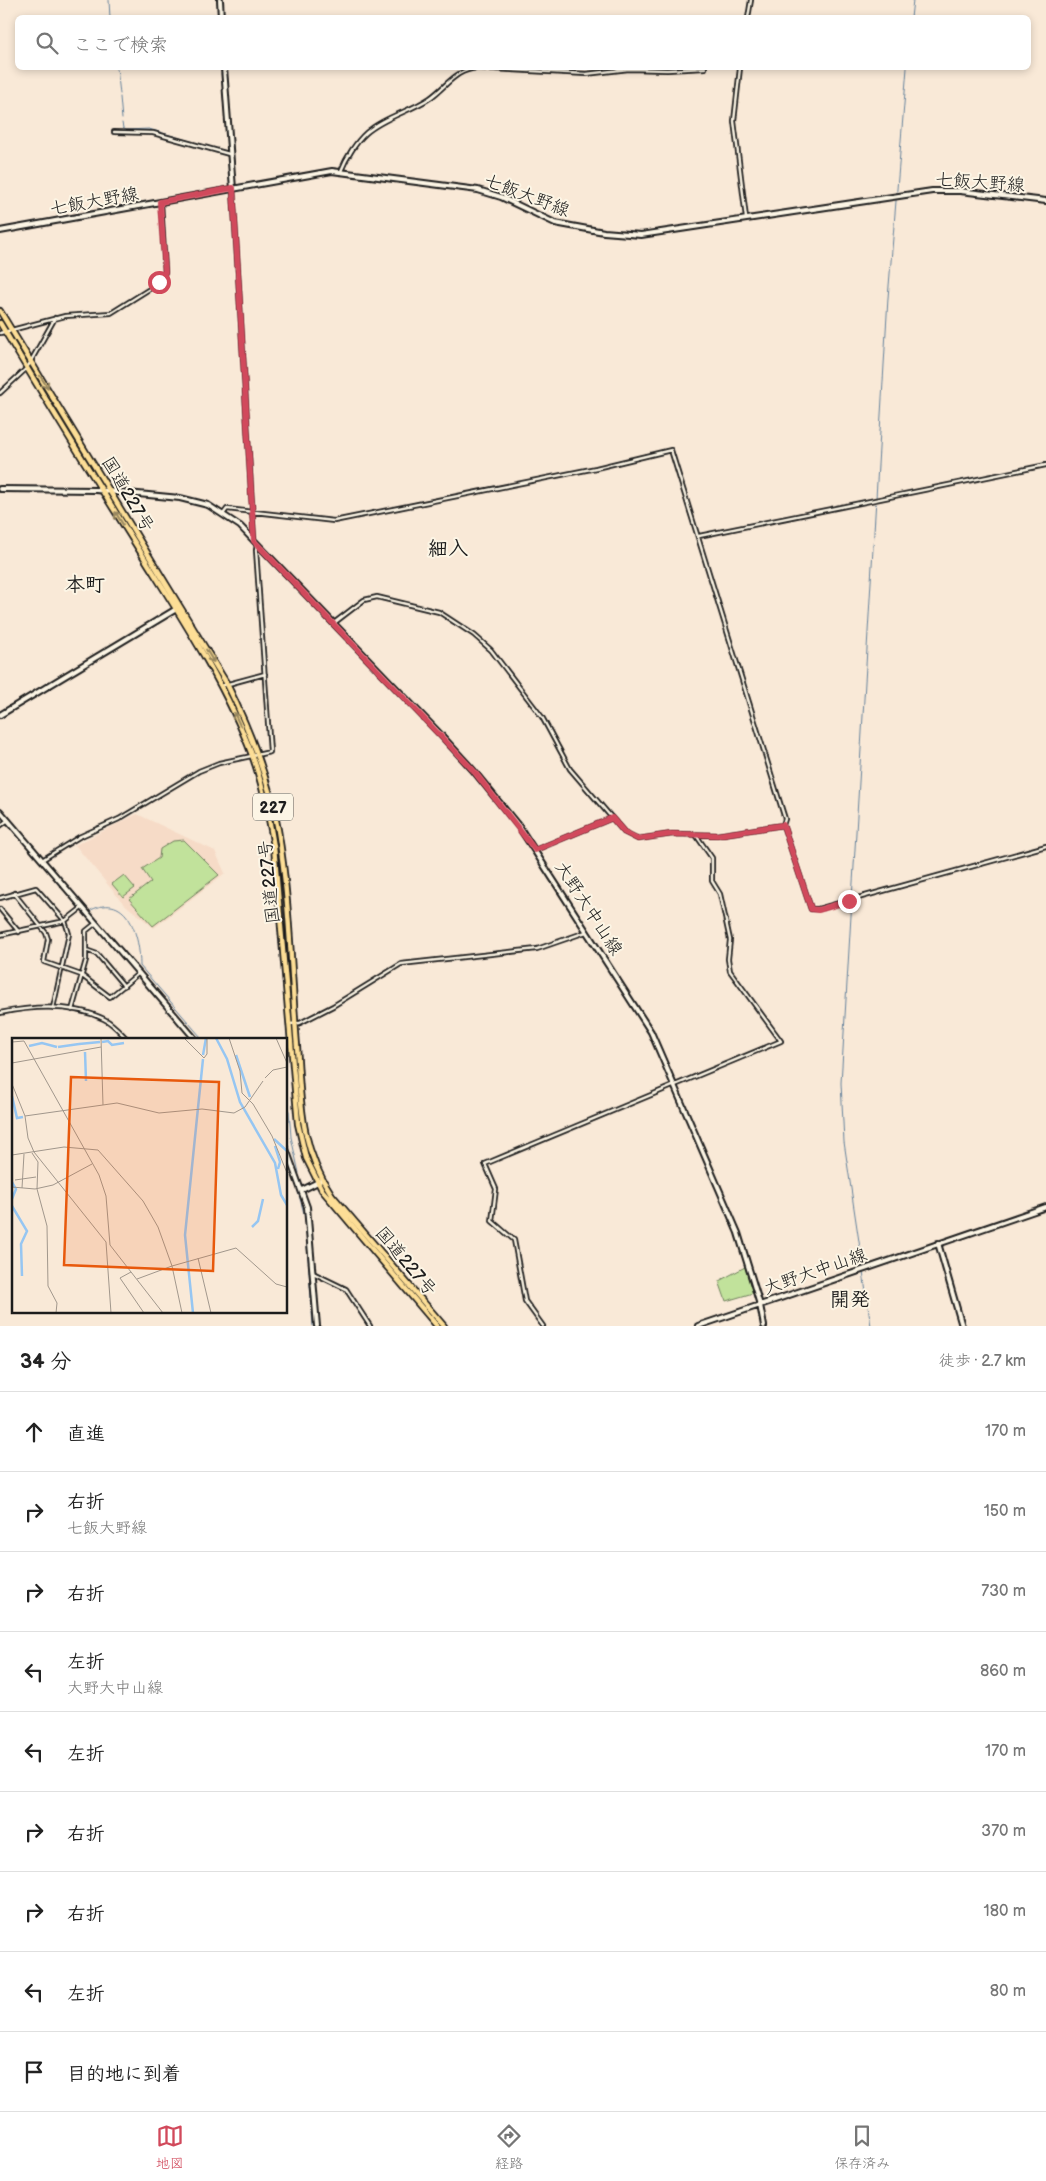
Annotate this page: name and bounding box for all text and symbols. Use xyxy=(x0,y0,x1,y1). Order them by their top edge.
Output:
search box xyxy=(15,15,1031,70)
icon: search xyxy=(33,29,61,57)
text: ここで検索 xyxy=(73,34,168,57)
street label: 七飯大野線 xyxy=(934,169,1026,196)
street label: 七飯大野線 xyxy=(481,170,573,221)
street label: 七飯大野線 xyxy=(48,183,140,220)
route start xyxy=(148,271,171,294)
one-way arrow xyxy=(39,375,49,389)
street label: 国道227号 xyxy=(97,453,158,536)
one-way arrow xyxy=(114,512,124,526)
district label: 細入 xyxy=(428,537,468,561)
district label: 本町 xyxy=(65,573,105,597)
one-way arrow xyxy=(205,648,215,662)
one-way arrow xyxy=(231,712,241,727)
road number: 227 xyxy=(253,794,293,820)
street label: 国道227号 xyxy=(255,839,284,925)
street label: 大野大中山線 xyxy=(550,857,627,959)
route end xyxy=(838,890,861,913)
inset map xyxy=(12,1038,288,1314)
street label: 国道227号 xyxy=(371,1222,441,1300)
street label: 大野大中山線 xyxy=(761,1244,870,1299)
district label: 開発 xyxy=(830,1288,870,1312)
text: 34 分 xyxy=(20,1349,71,1374)
text: 徒歩 · 2.7 km xyxy=(939,1352,1026,1371)
icon: ahead xyxy=(20,1418,48,1446)
text: 170 m xyxy=(985,1422,1026,1441)
text: 直進 xyxy=(67,1423,105,1446)
text: 右折 xyxy=(67,1491,105,1514)
icon: right xyxy=(20,1498,48,1526)
text: 150 m xyxy=(984,1502,1026,1521)
text: 七飯大野線 xyxy=(67,1519,147,1538)
icon: right xyxy=(20,1578,48,1606)
text: 730 m xyxy=(981,1582,1026,1601)
text: 右折 xyxy=(67,1583,105,1606)
text: 左折 xyxy=(67,1651,105,1674)
icon: left xyxy=(20,1658,48,1686)
text: 860 m xyxy=(980,1662,1026,1681)
text: 大野大中山線 xyxy=(67,1679,163,1698)
icon: left xyxy=(20,1738,48,1766)
text: 170 m xyxy=(985,1742,1026,1761)
text: 左折 xyxy=(67,1743,105,1766)
icon: right xyxy=(20,1818,48,1846)
text: 370 m xyxy=(981,1822,1026,1841)
text: 右折 xyxy=(67,1823,105,1846)
icon: right xyxy=(20,1898,48,1926)
text: 180 m xyxy=(984,1902,1026,1921)
text: 右折 xyxy=(67,1903,105,1926)
icon: left xyxy=(20,1978,48,2006)
text: 80 m xyxy=(990,1982,1026,2001)
text: 左折 xyxy=(67,1983,105,2006)
icon: arrive xyxy=(20,2058,48,2086)
text: 目的地に到着 xyxy=(67,2063,181,2086)
tab: 地図 xyxy=(156,2122,184,2172)
tab: 経路 xyxy=(495,2122,523,2172)
tab: 保存済み xyxy=(834,2122,890,2172)

